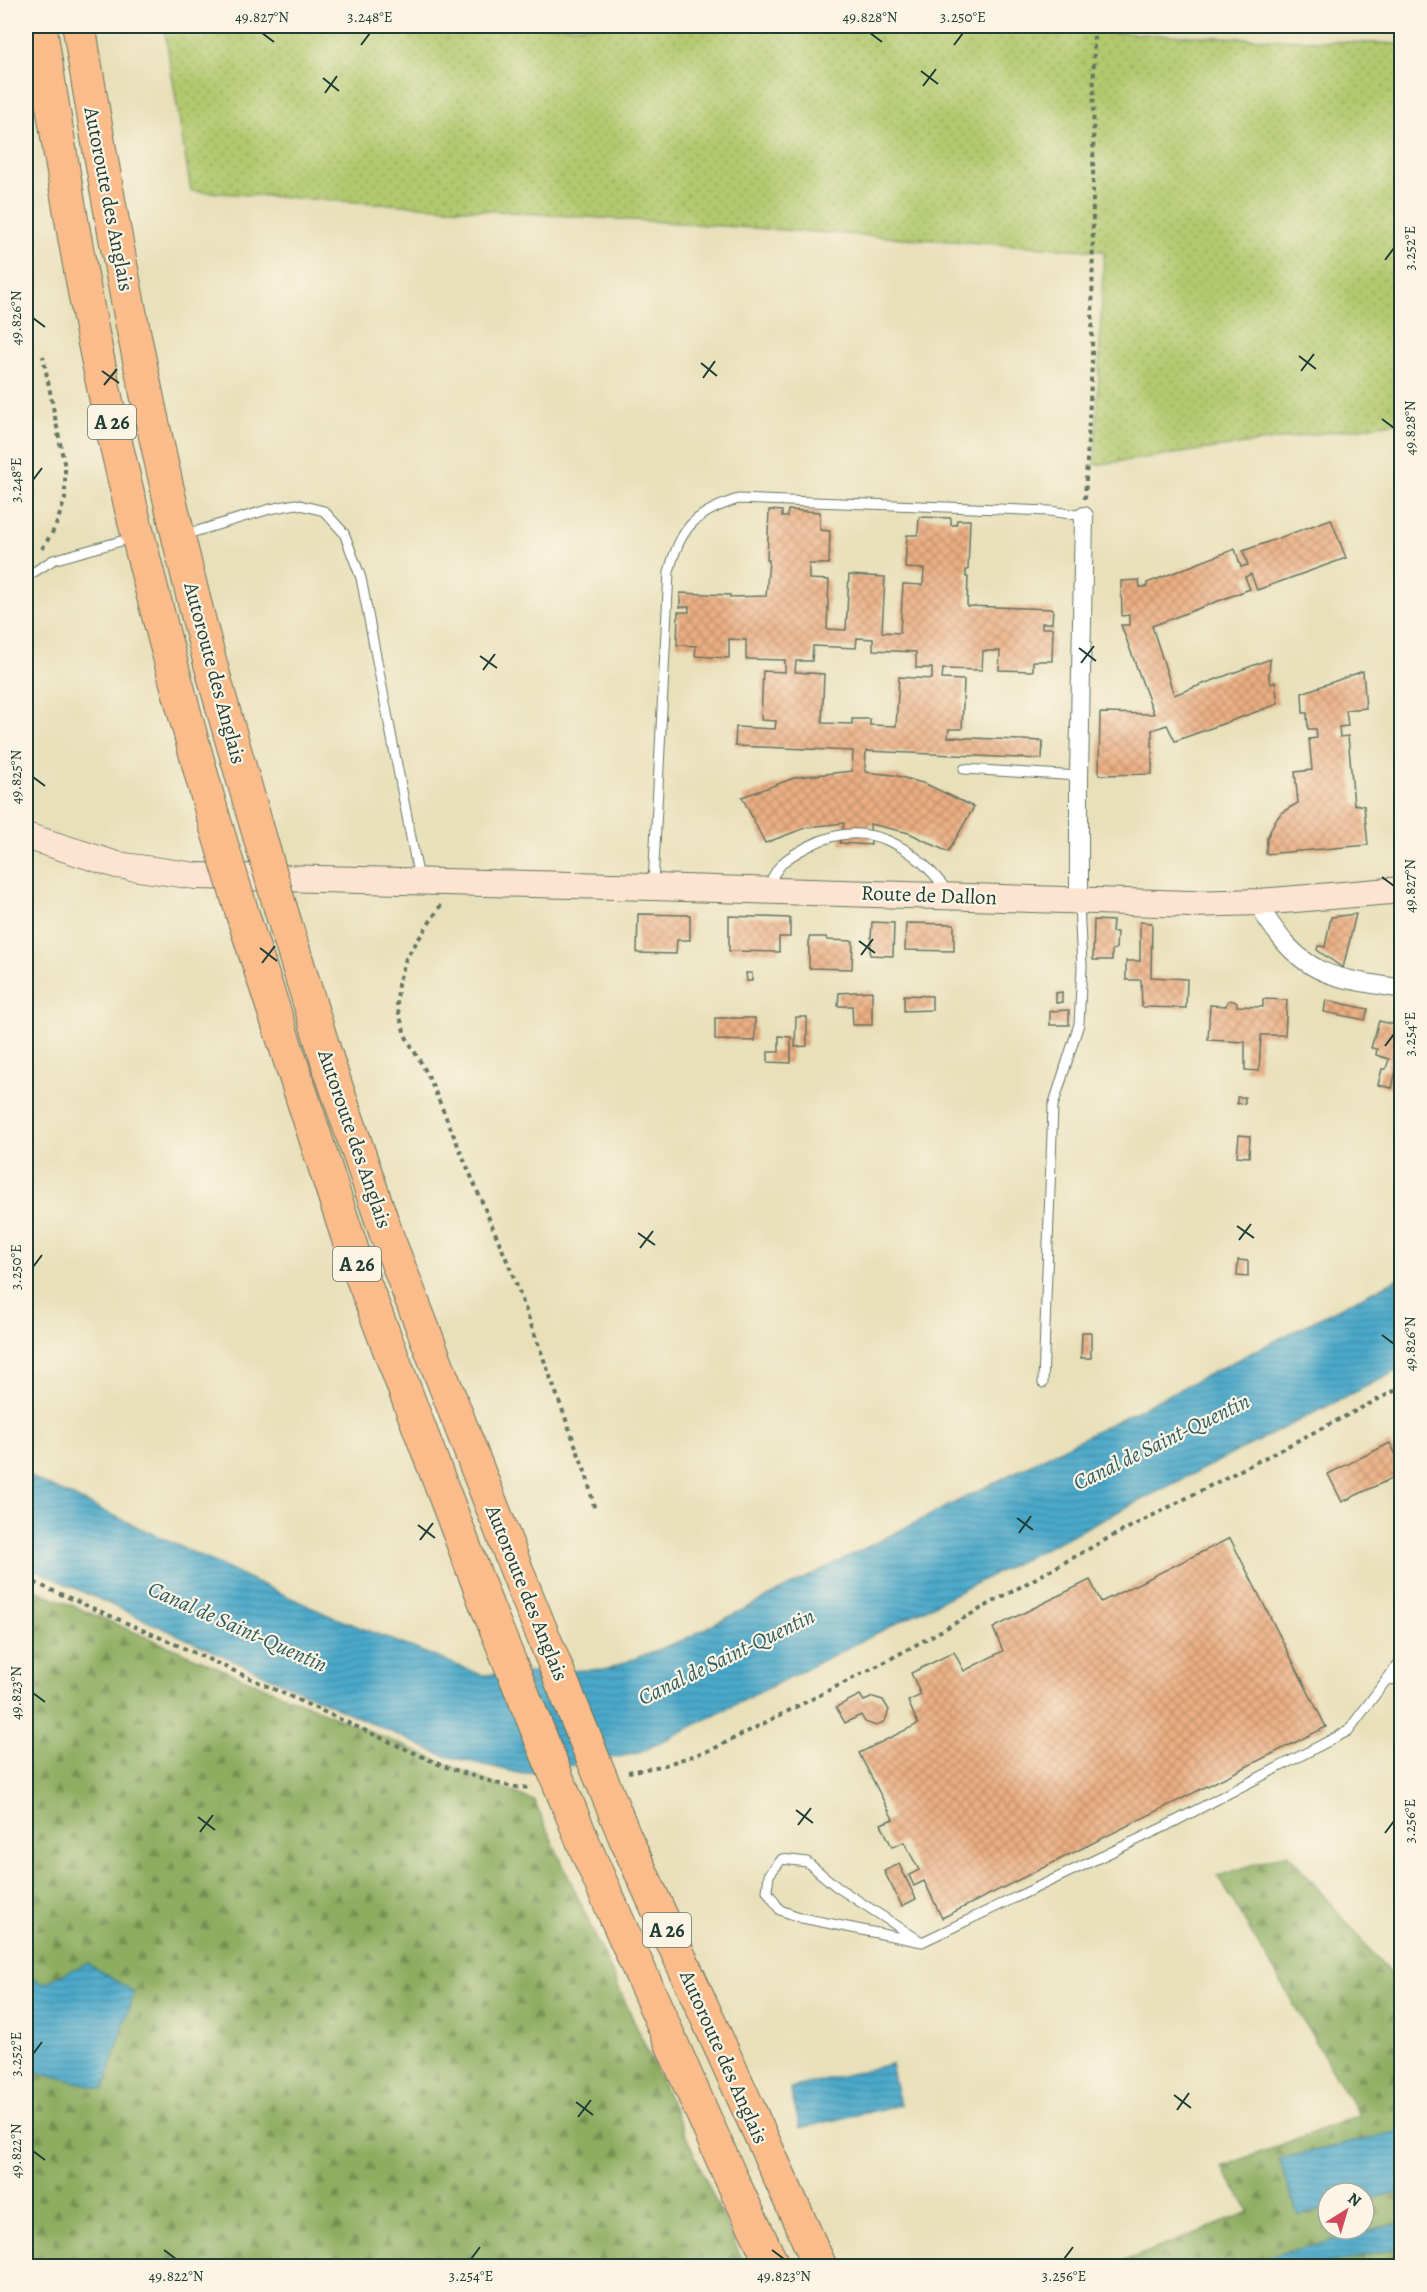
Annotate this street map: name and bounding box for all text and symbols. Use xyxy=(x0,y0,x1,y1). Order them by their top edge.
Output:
text: 49.827°N xyxy=(235,7,289,27)
text: 3.248°E xyxy=(347,7,393,27)
text: 49.828°N xyxy=(842,7,898,27)
text: 3.250°E xyxy=(940,7,986,27)
street label: Autoroute des Anglais xyxy=(77,103,141,294)
text: 3.252°E xyxy=(1400,226,1420,270)
text: 49.826°N xyxy=(6,290,26,345)
text: 49.828°N xyxy=(1400,400,1420,456)
road number: A 26 xyxy=(88,405,136,439)
text: 3.248°E xyxy=(6,457,26,503)
street label: Autoroute des Anglais xyxy=(177,578,253,767)
text: 49.825°N xyxy=(6,750,26,804)
text: 49.827°N xyxy=(1400,859,1420,913)
street label: Route de Dallon xyxy=(860,879,998,911)
text: 3.254°E xyxy=(1400,1012,1420,1056)
street label: Autoroute des Anglais xyxy=(311,1045,399,1232)
text: 3.250°E xyxy=(6,1244,26,1290)
road number: A 26 xyxy=(333,1247,381,1281)
text: 49.826°N xyxy=(1400,1316,1420,1371)
water label: Canal de Saint-Quentin xyxy=(1068,1386,1255,1498)
street label: Autoroute des Anglais xyxy=(479,1500,575,1685)
water label: Canal de Saint-Quentin xyxy=(143,1574,332,1680)
water label: Canal de Saint-Quentin xyxy=(633,1601,820,1713)
text: 49.823°N xyxy=(6,1666,26,1720)
text: 3.256°E xyxy=(1400,1799,1420,1843)
road number: A 26 xyxy=(643,1913,691,1947)
street label: Autoroute des Anglais xyxy=(673,1965,775,2148)
text: 3.252°E xyxy=(6,2032,26,2076)
text: 49.822°N xyxy=(6,2123,26,2179)
north arrow xyxy=(1316,2181,1376,2241)
text: N xyxy=(1343,2188,1366,2212)
text: 49.822°N xyxy=(148,2266,204,2286)
text: 3.254°E xyxy=(449,2266,493,2286)
text: 49.823°N xyxy=(757,2266,811,2286)
text: 3.256°E xyxy=(1042,2266,1086,2286)

